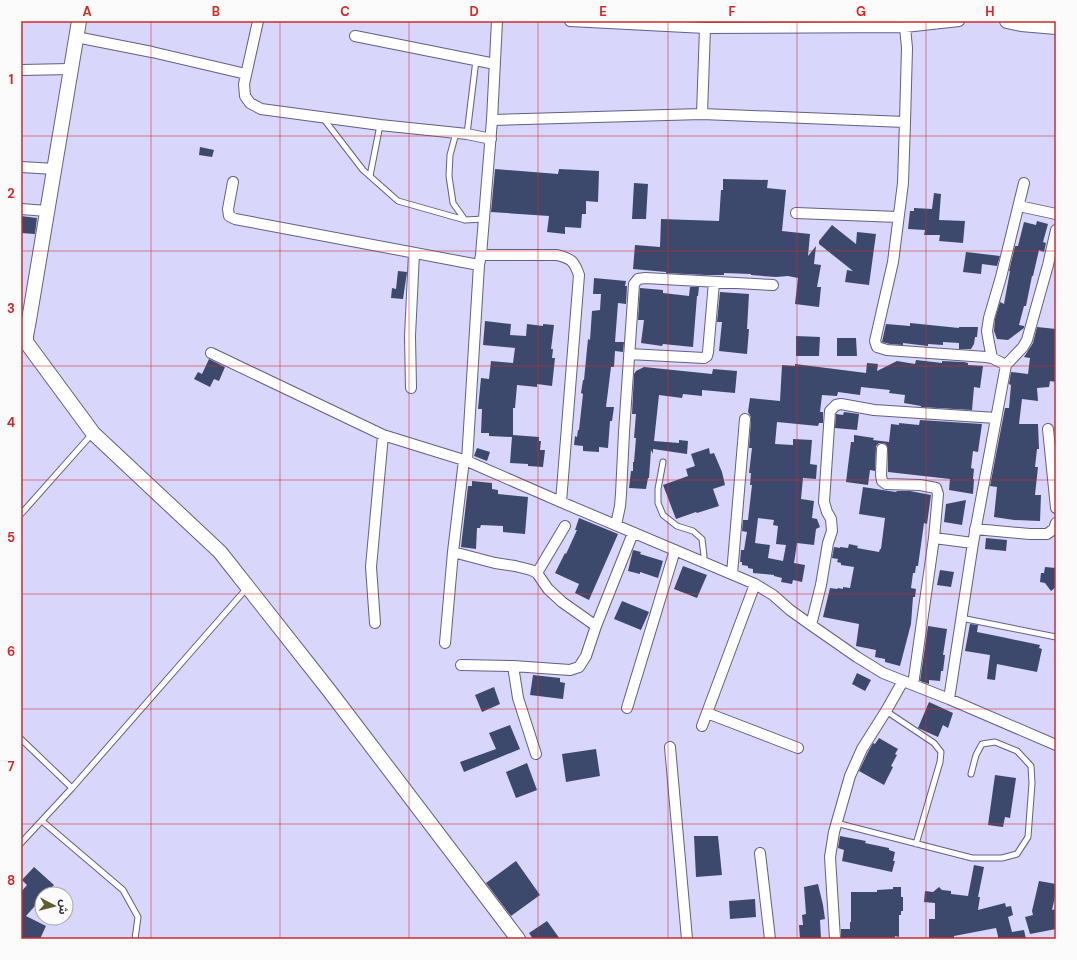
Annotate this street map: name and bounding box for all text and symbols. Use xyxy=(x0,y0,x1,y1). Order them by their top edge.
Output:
text: A xyxy=(82,3,92,20)
text: B xyxy=(212,3,220,20)
text: C xyxy=(340,3,350,20)
text: D xyxy=(469,3,479,20)
text: E xyxy=(599,3,607,20)
text: F xyxy=(728,3,736,20)
text: G xyxy=(856,3,866,20)
text: H xyxy=(985,3,995,20)
text: 1 xyxy=(9,71,13,88)
text: 2 xyxy=(7,185,15,202)
text: 3 xyxy=(7,300,15,317)
text: 4 xyxy=(7,414,15,431)
text: 5 xyxy=(7,529,15,546)
text: 6 xyxy=(7,643,15,660)
text: 7 xyxy=(8,758,15,775)
text: 8 xyxy=(7,872,15,889)
north arrow xyxy=(34,886,74,926)
text: ش xyxy=(56,899,72,916)

